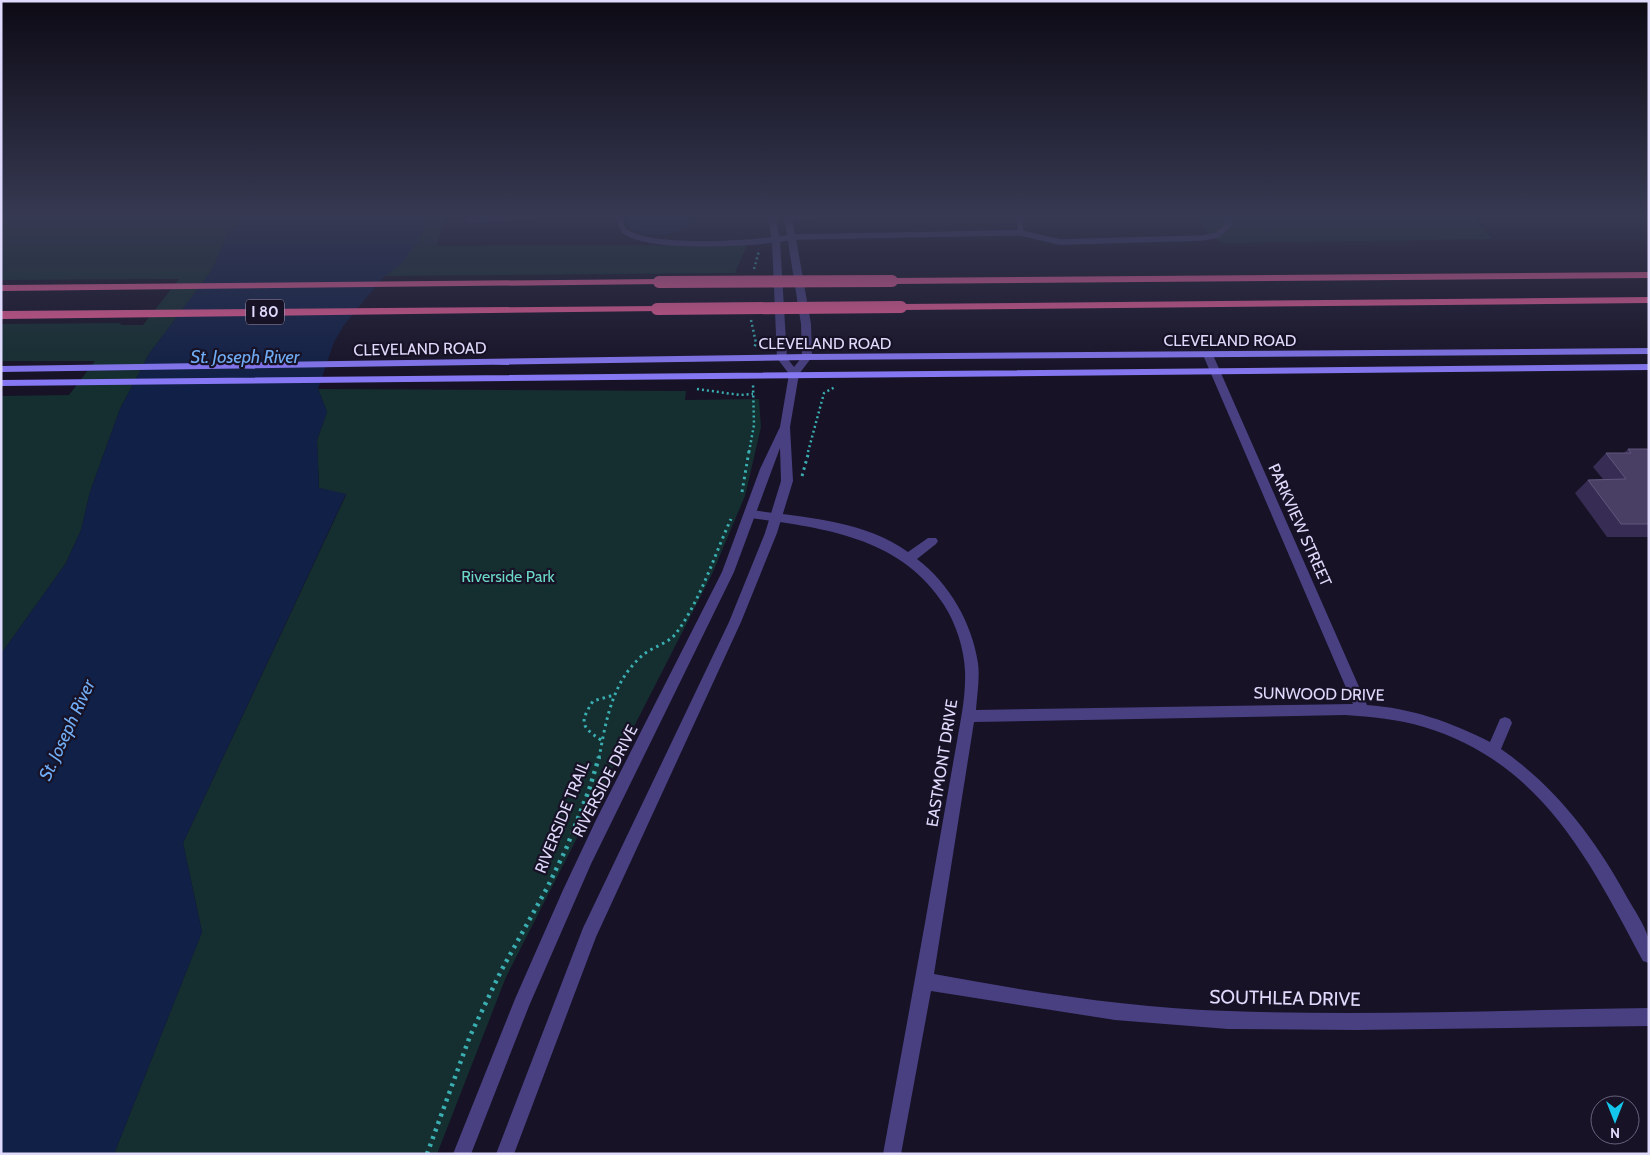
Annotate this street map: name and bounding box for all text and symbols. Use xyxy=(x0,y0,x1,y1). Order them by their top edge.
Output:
road number: I 80 xyxy=(246,300,284,324)
street label: CLEVELAND ROAD xyxy=(1163,331,1297,350)
street label: CLEVELAND ROAD xyxy=(758,334,892,353)
street label: CLEVELAND ROAD xyxy=(353,338,487,360)
water label: St. Joseph River xyxy=(191,346,301,368)
street label: PARKVIEW STREET xyxy=(1264,461,1336,590)
park label: Riverside Park xyxy=(461,567,556,586)
water label: St. Joseph River xyxy=(34,675,101,784)
street label: SUNWOOD DRIVE xyxy=(1253,683,1385,705)
street label: EASTMONT DRIVE xyxy=(923,698,961,828)
street label: RIVERSIDE DRIVE xyxy=(568,722,642,840)
street label: RIVERSIDE TRAIL xyxy=(531,758,593,876)
street label: SOUTHLEA DRIVE xyxy=(1209,985,1361,1011)
north arrow xyxy=(1590,1095,1640,1145)
text: N xyxy=(1610,1124,1620,1142)

